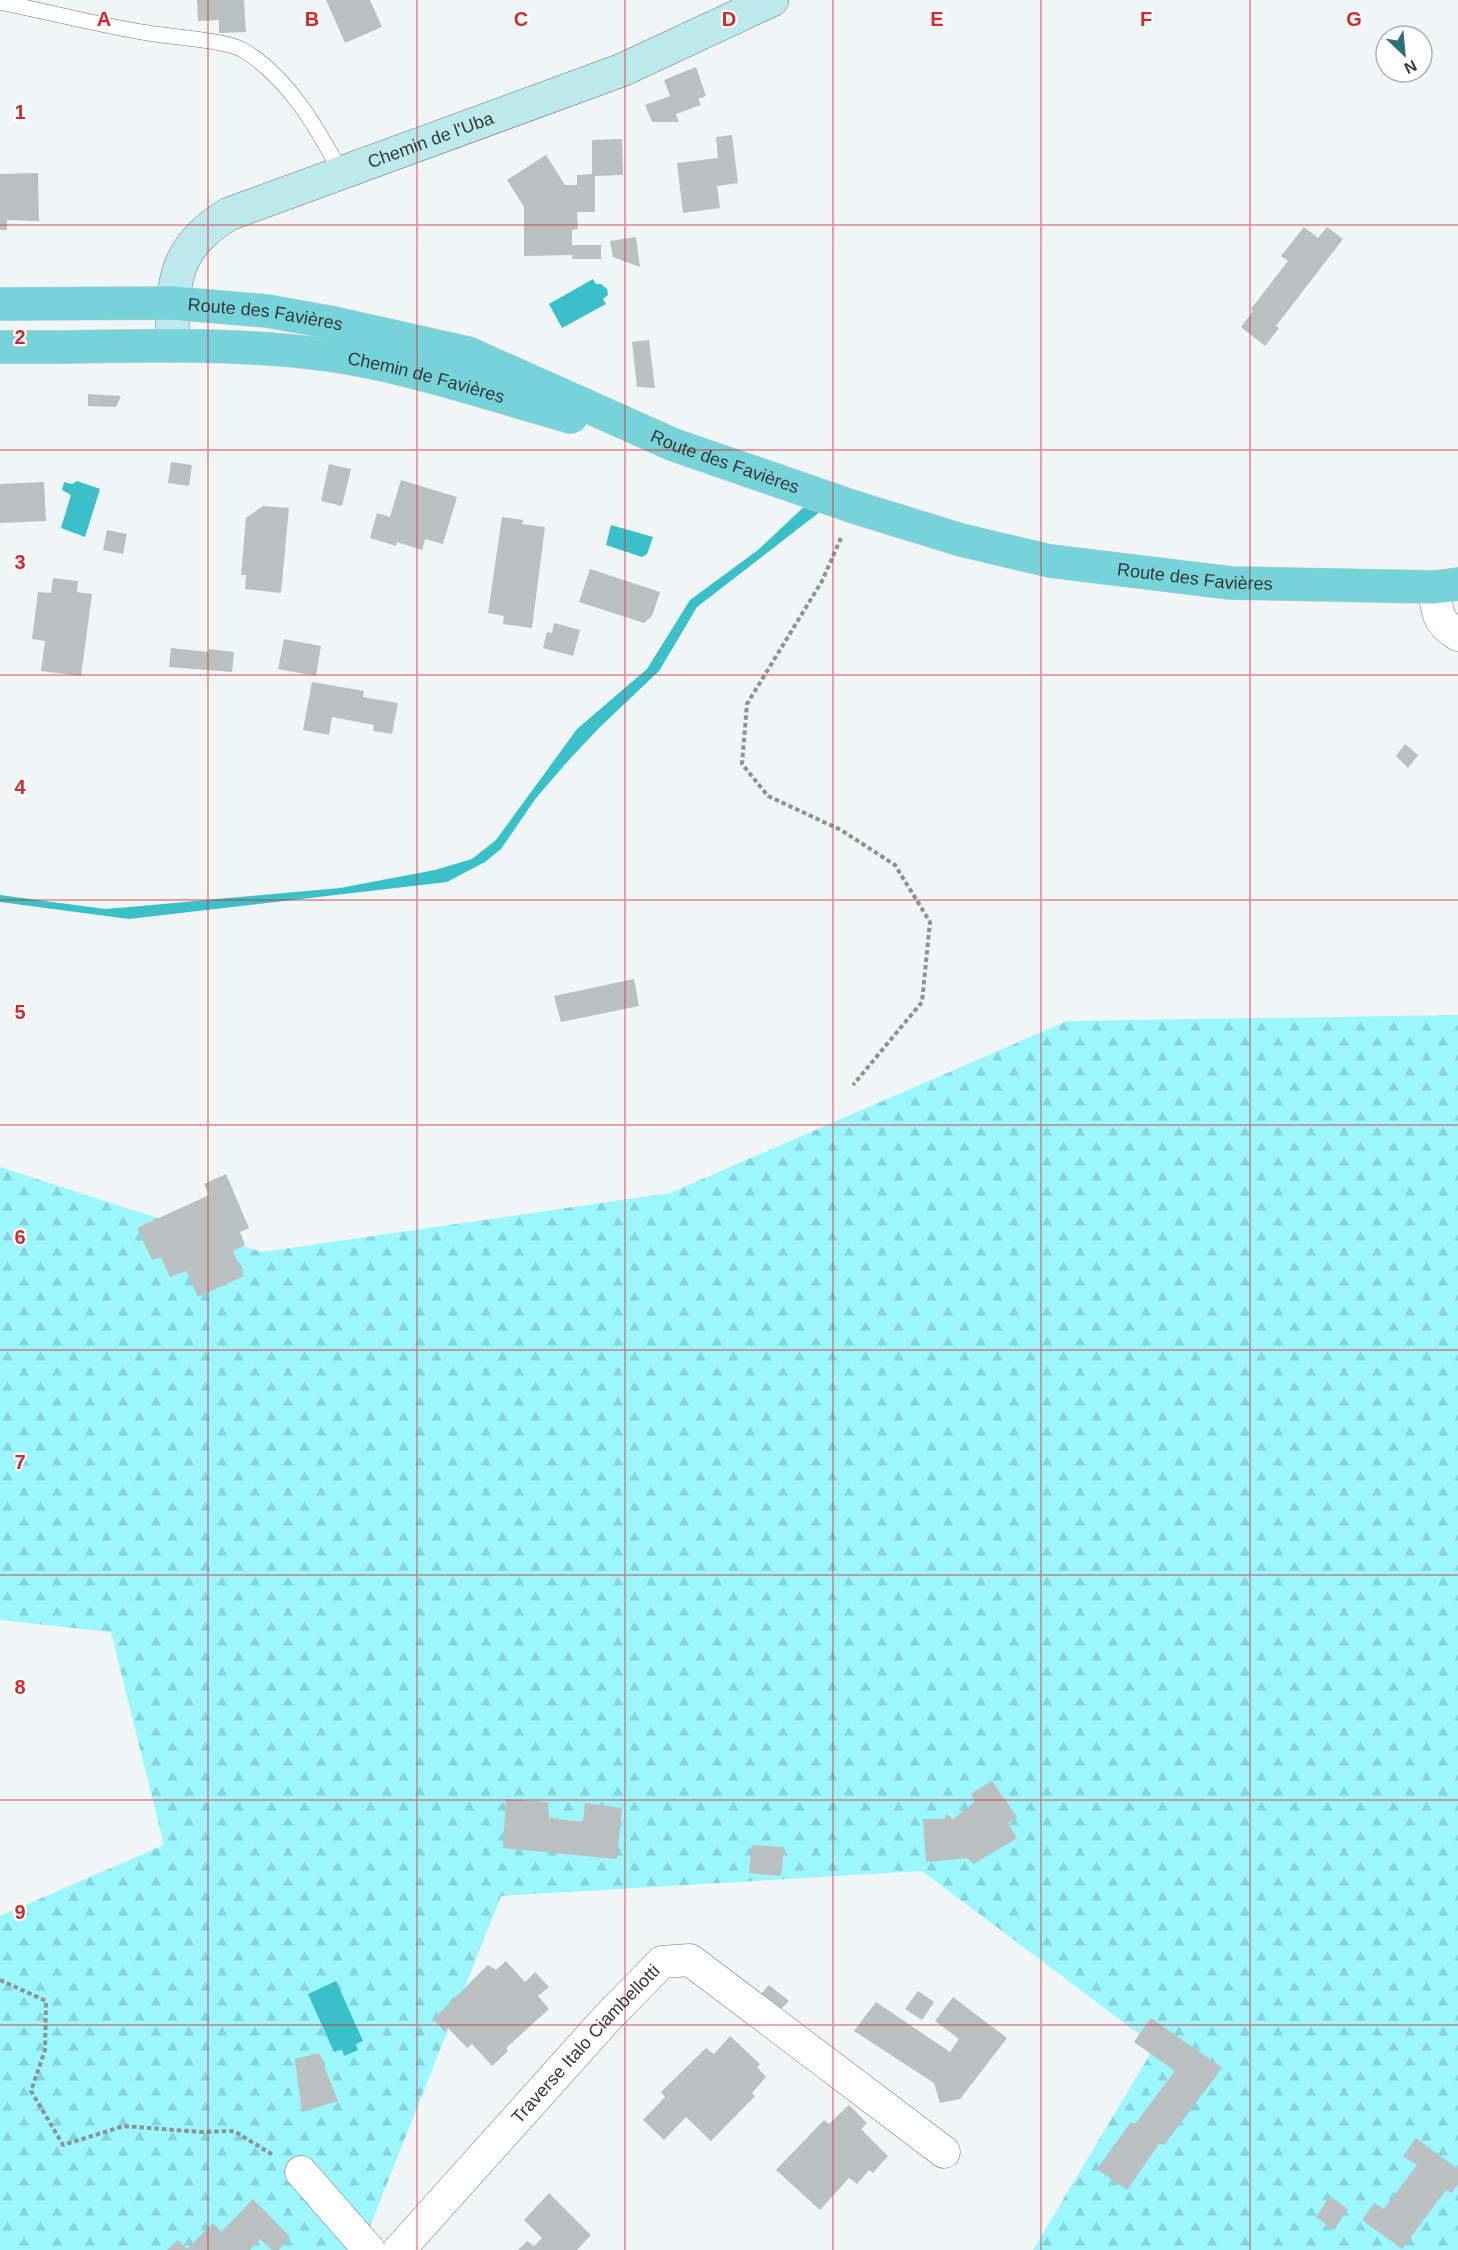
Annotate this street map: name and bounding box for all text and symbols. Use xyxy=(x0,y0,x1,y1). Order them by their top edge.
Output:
text: A xyxy=(97,8,111,30)
text: B xyxy=(305,8,319,30)
text: C xyxy=(514,8,528,30)
text: D xyxy=(722,8,736,30)
text: E xyxy=(930,8,944,30)
text: F xyxy=(1140,8,1152,30)
text: G xyxy=(1346,8,1362,30)
north arrow xyxy=(1374,24,1434,84)
text: N xyxy=(1401,57,1419,77)
text: 1 xyxy=(14,101,26,123)
street label: Chemin de l'Uba xyxy=(365,108,497,172)
street label: Route des Favières xyxy=(187,294,345,335)
text: 2 xyxy=(14,326,26,348)
street label: Chemin de Favières xyxy=(346,348,507,407)
street label: Route des Favières xyxy=(648,426,802,497)
text: 3 xyxy=(14,551,26,573)
street label: Route des Favières xyxy=(1116,559,1273,594)
text: 4 xyxy=(14,776,26,798)
text: 5 xyxy=(14,1001,26,1023)
text: 6 xyxy=(14,1226,26,1248)
text: 7 xyxy=(14,1451,26,1473)
text: 8 xyxy=(14,1676,26,1698)
text: 9 xyxy=(14,1901,26,1923)
street label: Traverse Italo Ciambellotti xyxy=(508,1961,664,2127)

